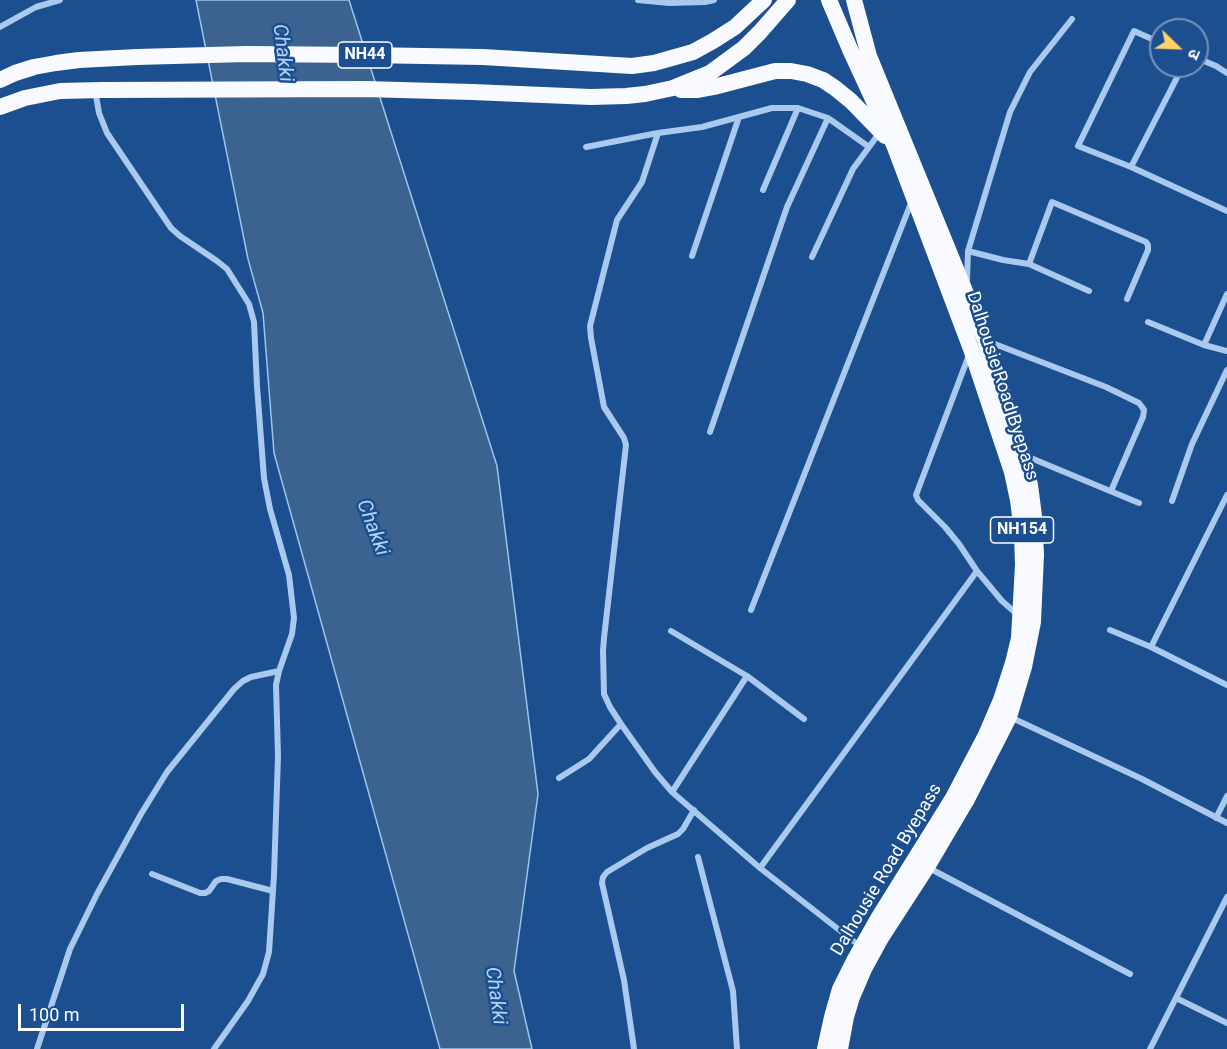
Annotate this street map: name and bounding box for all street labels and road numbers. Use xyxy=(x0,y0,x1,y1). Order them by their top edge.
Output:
road number: NH44 xyxy=(338,42,392,68)
street label: Dalhousie Road Byepass xyxy=(961,289,1043,483)
road number: NH154 xyxy=(990,517,1054,543)
street label: Dalhousie Road Byepass xyxy=(827,780,947,960)

